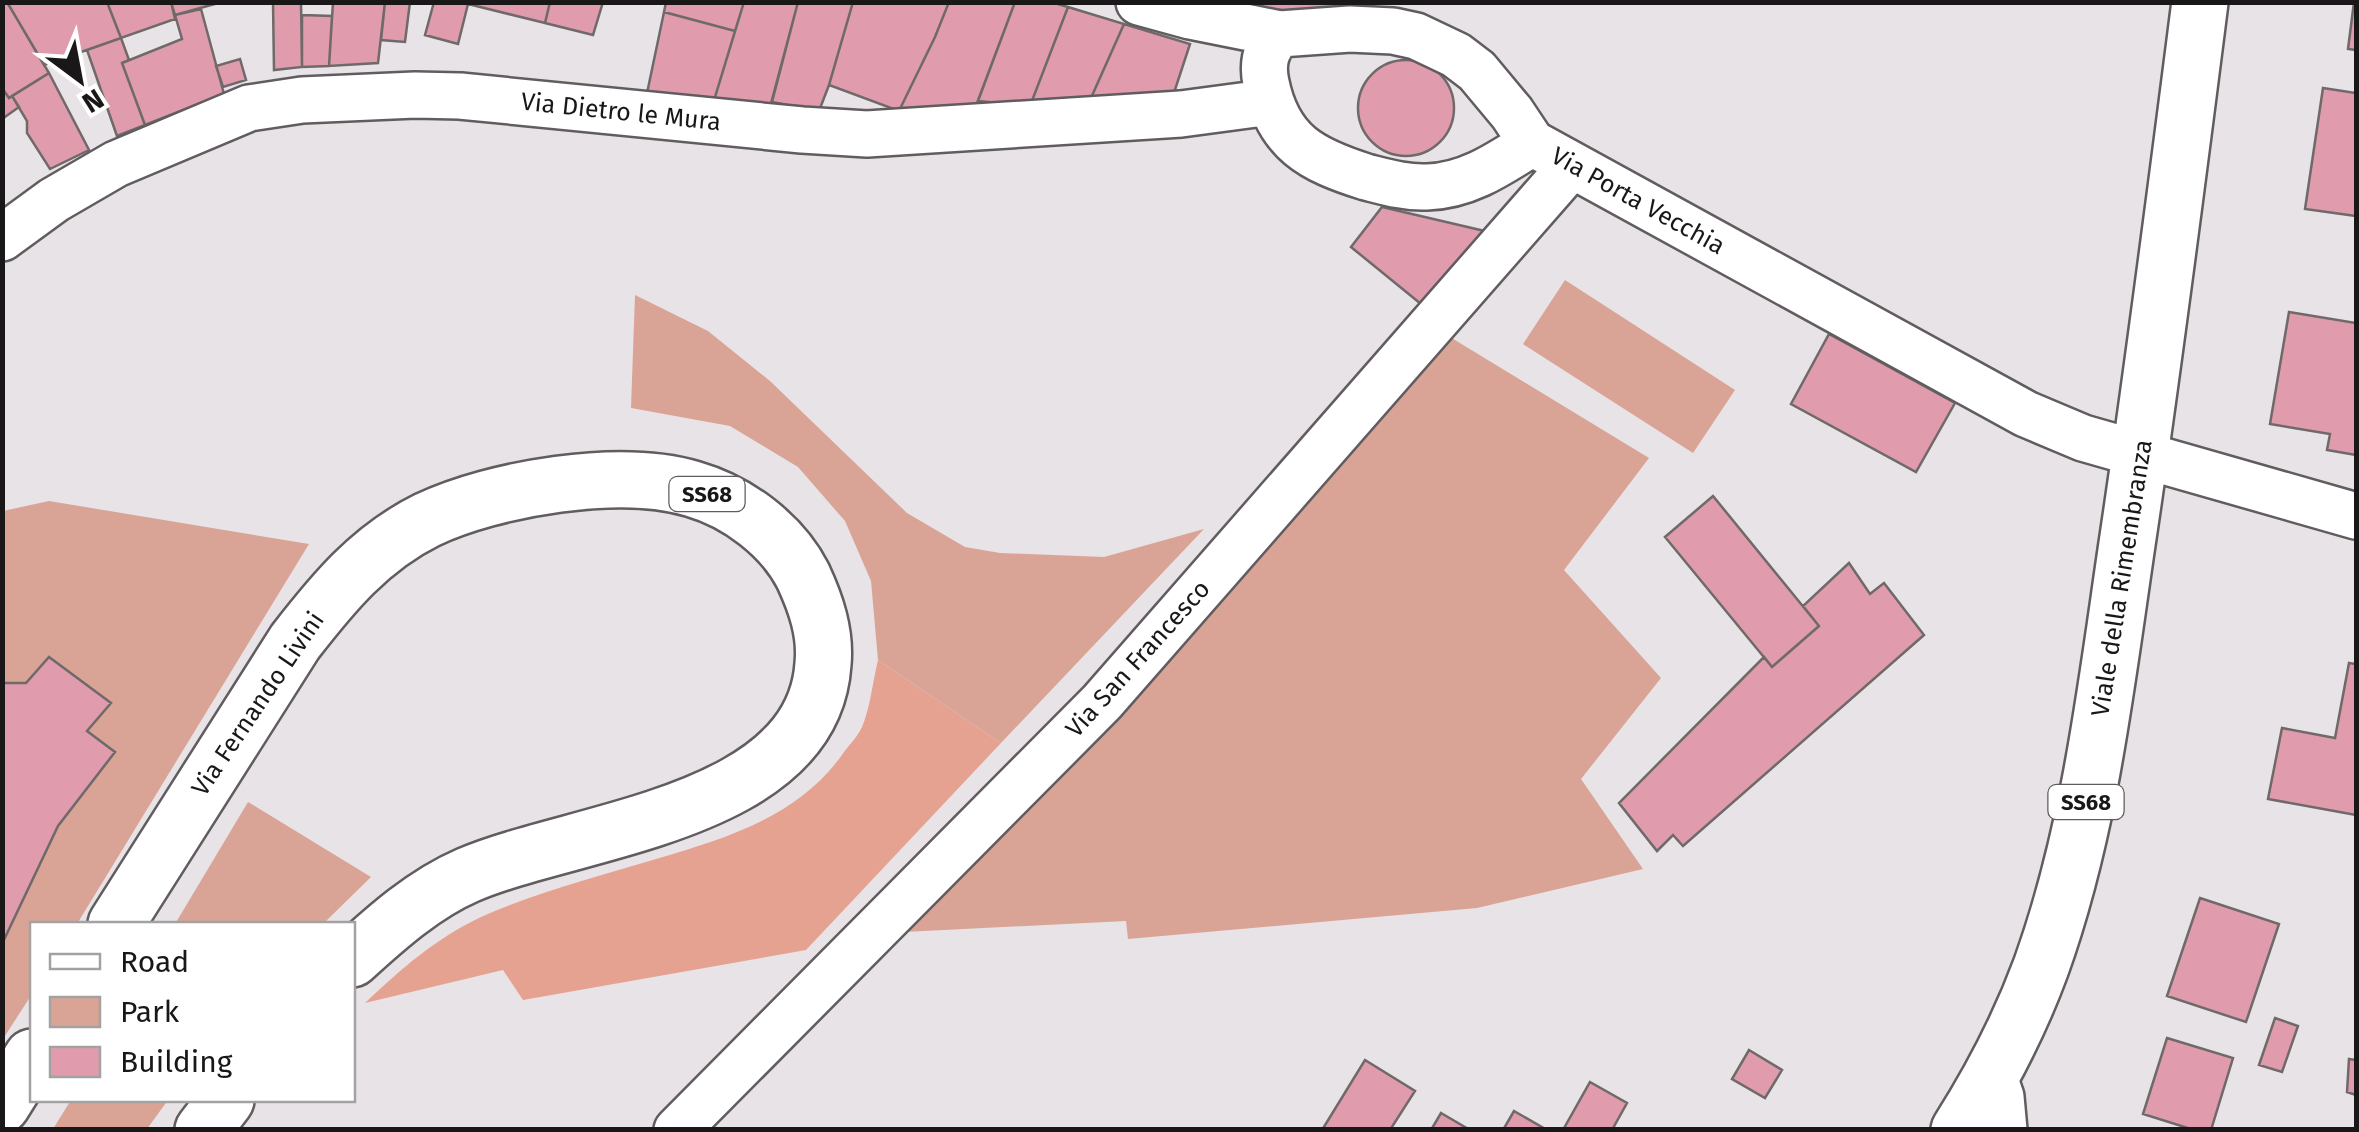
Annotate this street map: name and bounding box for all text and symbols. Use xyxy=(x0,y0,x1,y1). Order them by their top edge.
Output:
north arrow xyxy=(30,30,130,130)
text: N xyxy=(76,82,110,120)
street label: Via Dietro le Mura xyxy=(520,87,722,137)
street label: Via Porta Vecchia xyxy=(1546,141,1730,261)
street label: Viale della Rimembranza xyxy=(2085,437,2159,719)
road number: SS68 xyxy=(670,477,744,511)
street label: Via San Francesco xyxy=(1060,574,1216,744)
street label: Via Fernando Livini xyxy=(185,606,331,802)
road number: SS68 xyxy=(2048,785,2124,819)
legend xyxy=(30,922,355,1102)
text: Road xyxy=(120,944,189,980)
text: Park xyxy=(120,994,180,1030)
text: Building xyxy=(120,1044,233,1080)

